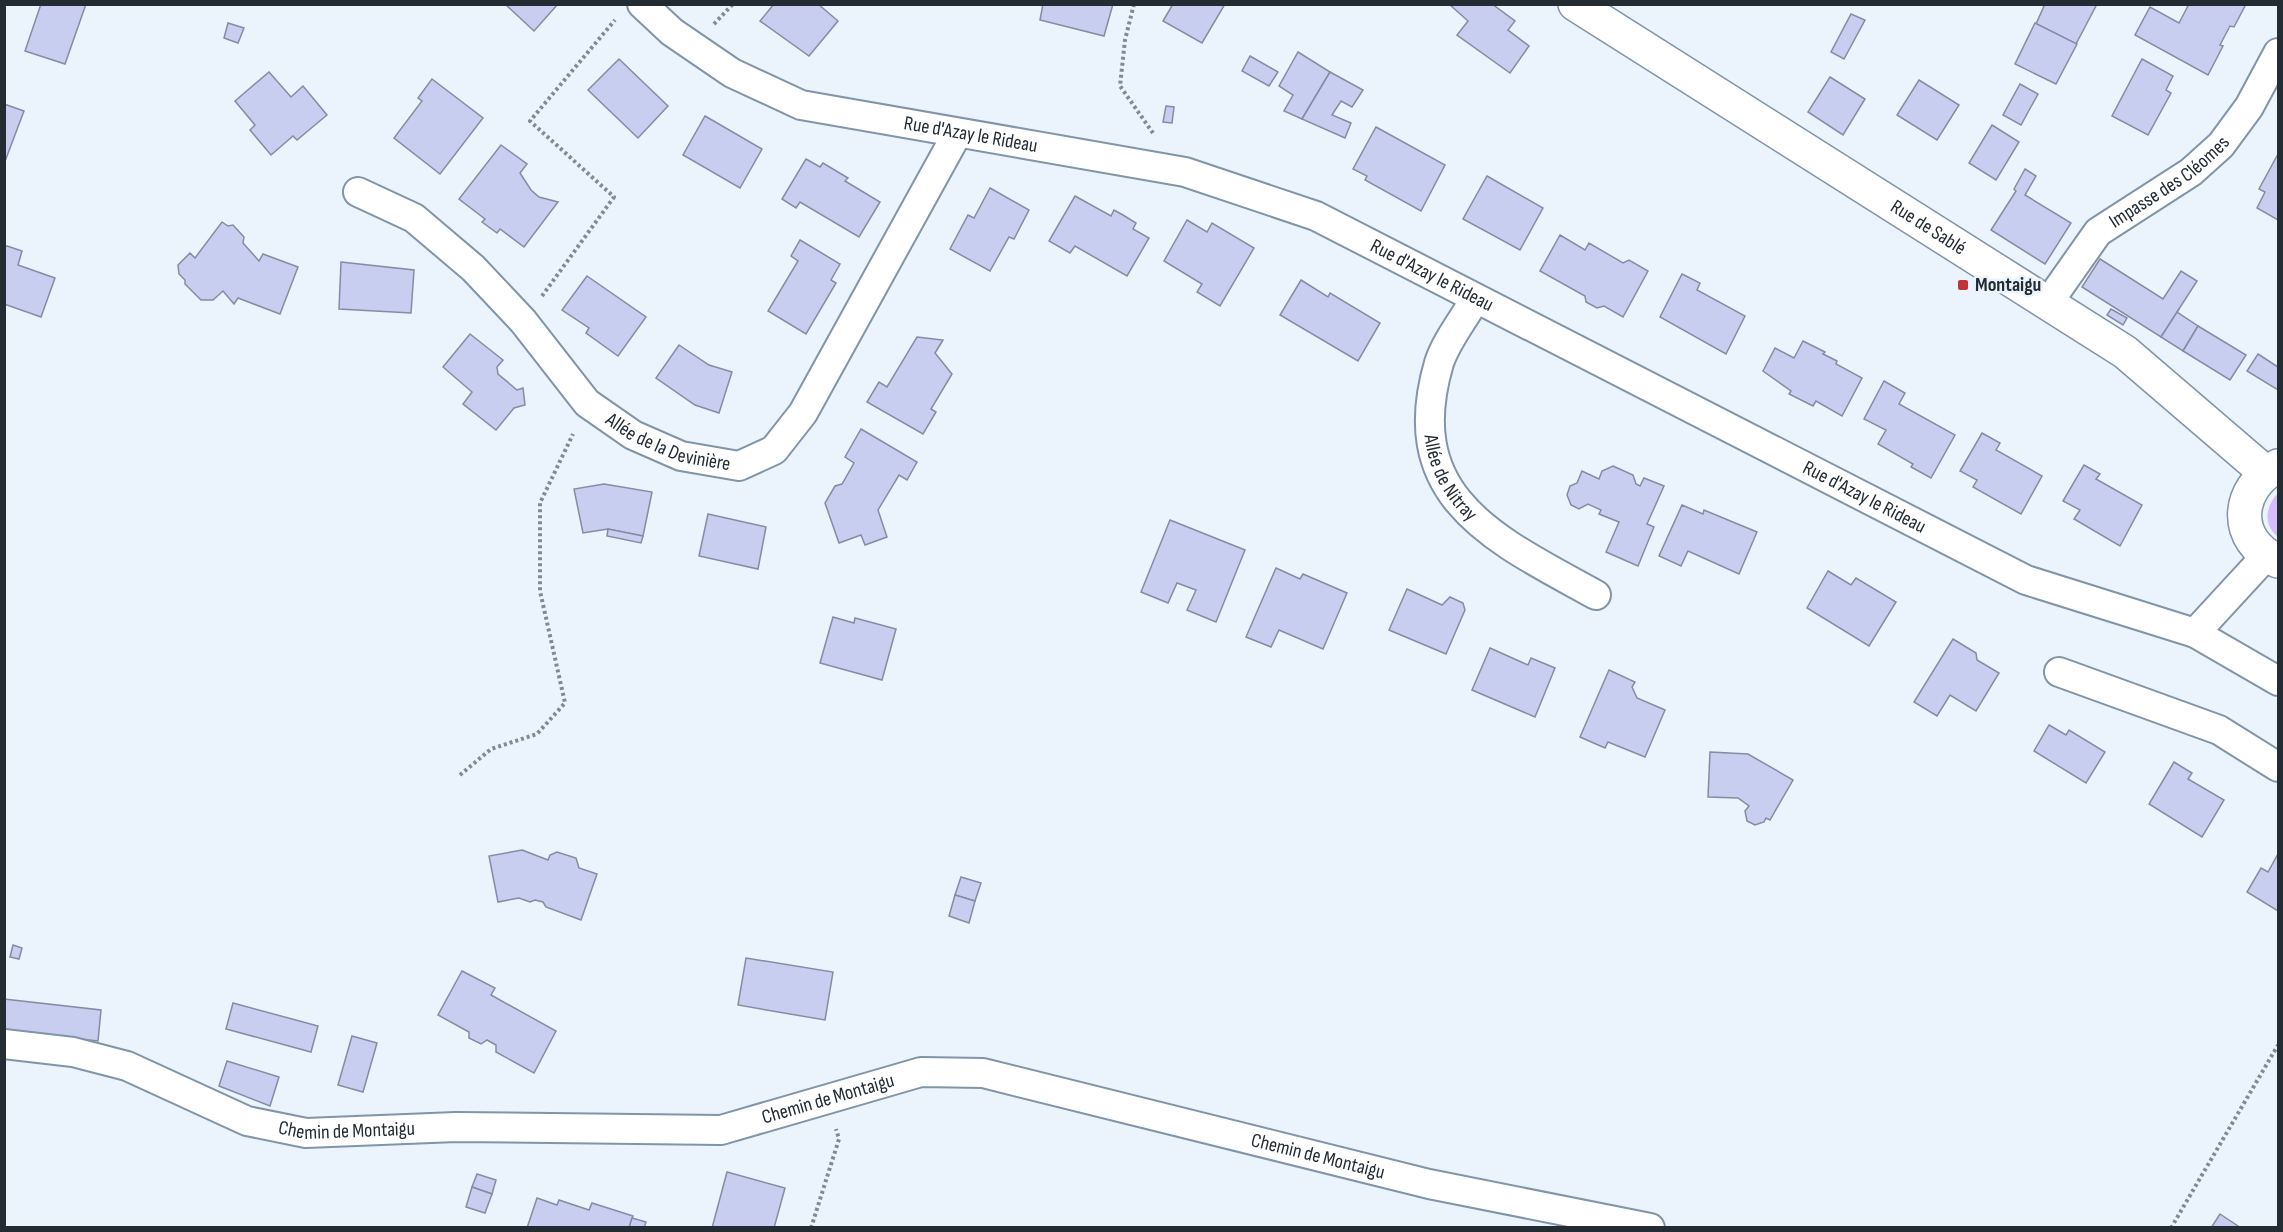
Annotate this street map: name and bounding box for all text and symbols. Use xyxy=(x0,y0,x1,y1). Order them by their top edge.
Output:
street label: Rue d'Azay le Rideau xyxy=(902,111,1039,158)
street label: Impasse des Cléomes xyxy=(2105,132,2235,234)
street label: Rue de Sablé xyxy=(1886,195,1970,260)
street label: Rue d'Azay le Rideau xyxy=(1366,234,1498,317)
place label: Montaigu xyxy=(1975,273,2041,297)
marker: Montaigu xyxy=(1956,278,1970,292)
street label: Allée de la Devinière xyxy=(600,407,732,476)
street label: Allée de Nitray xyxy=(1418,432,1482,527)
street label: Rue d'Azay le Rideau xyxy=(1799,456,1930,539)
street label: Chemin de Montaigu xyxy=(759,1068,897,1130)
street label: Chemin de Montaigu xyxy=(276,1116,415,1145)
street label: Chemin de Montaigu xyxy=(1249,1128,1387,1185)

